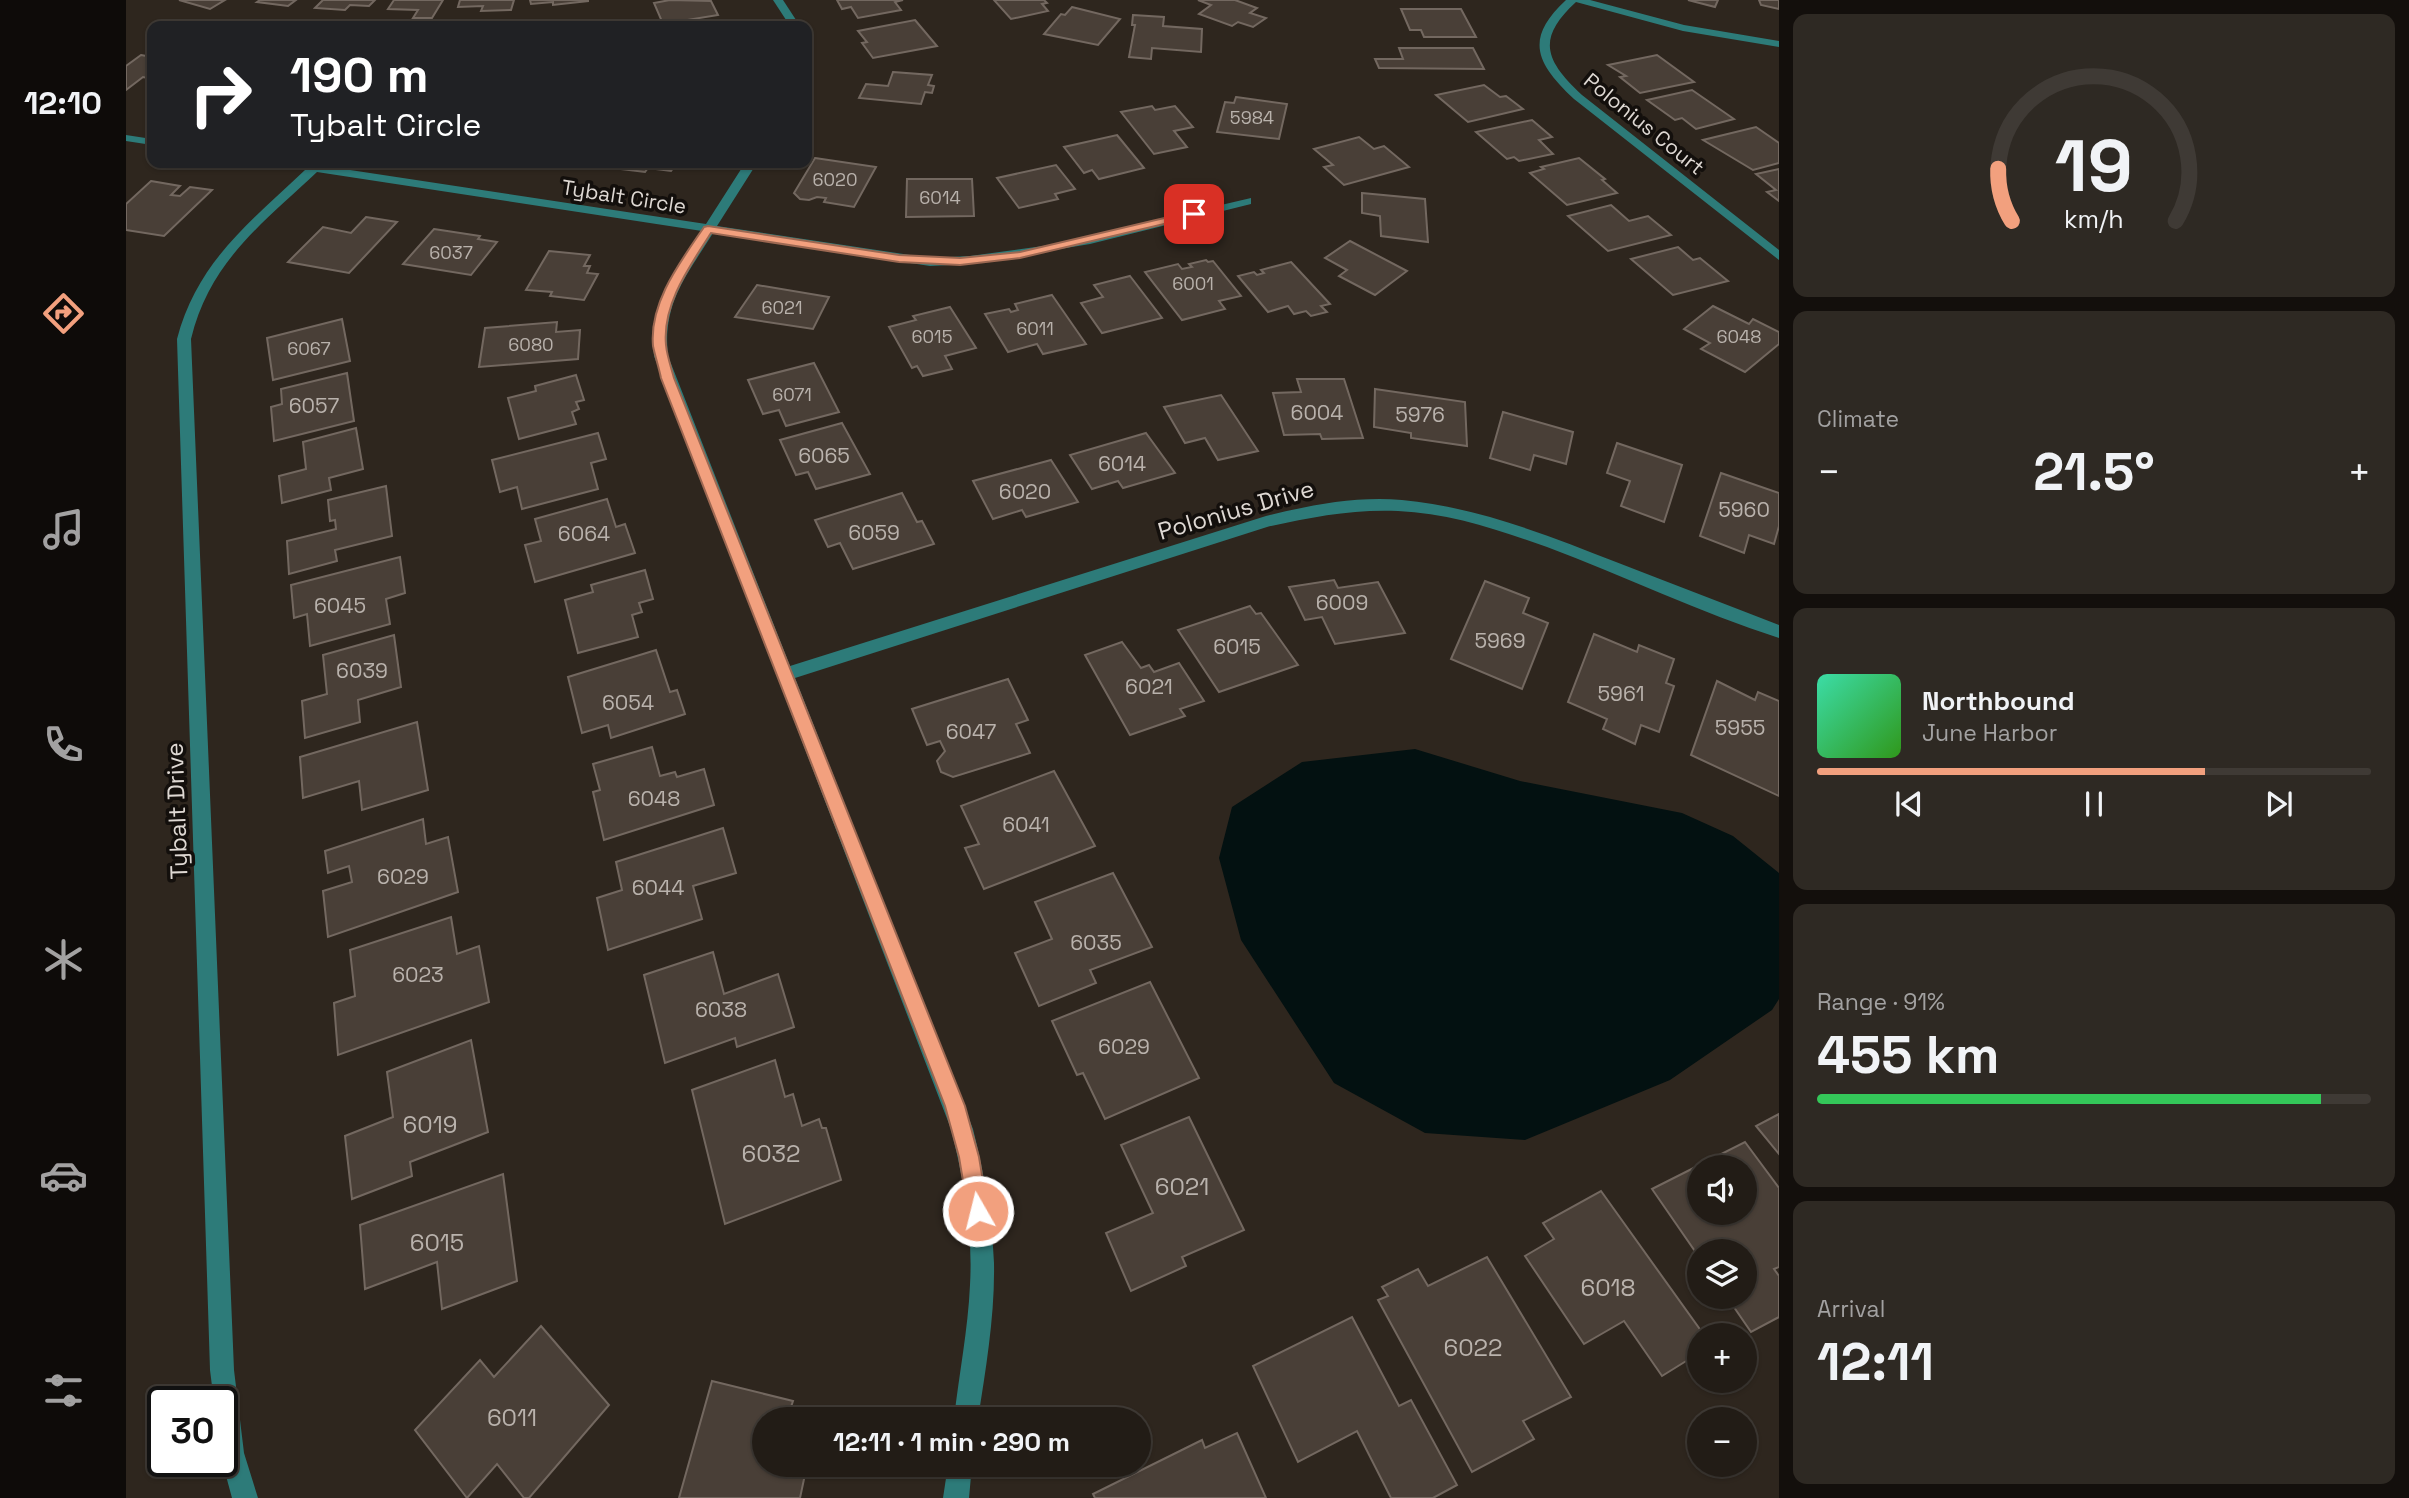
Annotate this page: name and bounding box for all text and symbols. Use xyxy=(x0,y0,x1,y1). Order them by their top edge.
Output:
text: 190 m xyxy=(290,44,428,106)
icon: right xyxy=(175,49,266,140)
street label: Polonius Court xyxy=(1578,67,1710,181)
text: 12:10 xyxy=(24,83,102,123)
text: Tybalt Circle xyxy=(290,105,482,145)
house number: 5984 xyxy=(1230,106,1274,129)
text: 19 xyxy=(2055,120,2133,213)
house number: 6020 xyxy=(813,168,857,191)
street label: Tybalt Circle xyxy=(560,173,688,220)
pin xyxy=(1164,184,1224,244)
house number: 6014 xyxy=(919,186,961,209)
icon: arrive xyxy=(1175,195,1213,233)
text: km/h xyxy=(2064,203,2124,235)
house number: 6037 xyxy=(429,241,473,264)
house number: 6001 xyxy=(1172,272,1214,295)
icon: directions xyxy=(39,289,88,338)
house number: 6021 xyxy=(762,296,802,319)
house number: 6011 xyxy=(1016,317,1054,340)
house number: 6015 xyxy=(912,325,952,348)
house number: 6048 xyxy=(1716,325,1762,348)
house number: 6080 xyxy=(508,333,554,356)
house number: 6067 xyxy=(287,337,331,360)
house number: 6071 xyxy=(772,383,812,406)
house number: 6057 xyxy=(289,392,339,419)
house number: 6004 xyxy=(1291,399,1343,426)
house number: 5976 xyxy=(1395,401,1445,428)
text: Climate xyxy=(1817,404,1899,434)
text: 21.5° xyxy=(2033,439,2155,505)
house number: 6065 xyxy=(798,442,850,469)
text: − xyxy=(1817,448,1841,496)
text: + xyxy=(2347,448,2371,496)
house number: 6014 xyxy=(1098,450,1146,477)
street label: Polonius Drive xyxy=(1154,472,1318,547)
house number: 6020 xyxy=(999,478,1051,505)
house number: 5960 xyxy=(1718,496,1770,523)
icon: music xyxy=(39,505,88,554)
house number: 6059 xyxy=(848,519,900,546)
house number: 6064 xyxy=(558,520,610,547)
house number: 6009 xyxy=(1316,589,1368,616)
house number: 6045 xyxy=(314,592,366,619)
house number: 5969 xyxy=(1474,627,1526,654)
house number: 6015 xyxy=(1213,633,1261,660)
house number: 6039 xyxy=(336,657,388,684)
house number: 6021 xyxy=(1125,673,1173,700)
house number: 5961 xyxy=(1597,680,1645,707)
text: Northbound xyxy=(1922,684,2075,718)
house number: 6054 xyxy=(602,689,654,716)
house number: 5955 xyxy=(1715,714,1765,741)
house number: 6047 xyxy=(946,718,996,745)
text: June Harbor xyxy=(1922,718,2057,748)
icon: phone xyxy=(39,720,88,769)
street label: Tybalt Drive xyxy=(159,742,194,880)
house number: 6048 xyxy=(628,785,680,812)
icon: previous xyxy=(1890,785,1928,823)
icon: pause xyxy=(2075,785,2113,823)
icon: next xyxy=(2260,785,2298,823)
house number: 6041 xyxy=(1002,811,1050,838)
house number: 6029 xyxy=(377,863,429,890)
house number: 6044 xyxy=(632,874,684,901)
house number: 6035 xyxy=(1070,929,1122,956)
icon: climate xyxy=(39,935,88,984)
house number: 6023 xyxy=(392,961,444,988)
text: Range · 91% xyxy=(1817,987,1945,1017)
house number: 6038 xyxy=(695,996,747,1023)
text: 455 km xyxy=(1817,1022,1999,1088)
house number: 6029 xyxy=(1098,1033,1150,1060)
house number: 6019 xyxy=(403,1109,457,1140)
house number: 6032 xyxy=(741,1138,801,1169)
icon: car xyxy=(39,1151,88,1200)
map controls xyxy=(1687,1155,1757,1477)
button: sound xyxy=(1687,1155,1757,1225)
house number: 6021 xyxy=(1155,1171,1209,1202)
position arrow xyxy=(941,1174,1015,1248)
house number: 6015 xyxy=(410,1227,464,1258)
button: layers xyxy=(1687,1239,1757,1309)
house number: 6018 xyxy=(1580,1272,1636,1303)
text: Arrival xyxy=(1817,1294,1885,1324)
button: + xyxy=(1687,1323,1757,1393)
text: 12:11 xyxy=(1817,1329,1934,1395)
house number: 6022 xyxy=(1443,1332,1503,1363)
icon: filters xyxy=(39,1366,88,1415)
speed limit sign: 30 xyxy=(147,1386,238,1477)
house number: 6011 xyxy=(487,1402,537,1433)
button: − xyxy=(1687,1407,1757,1477)
text: 12:11 · 1 min · 290 m xyxy=(833,1425,1070,1459)

